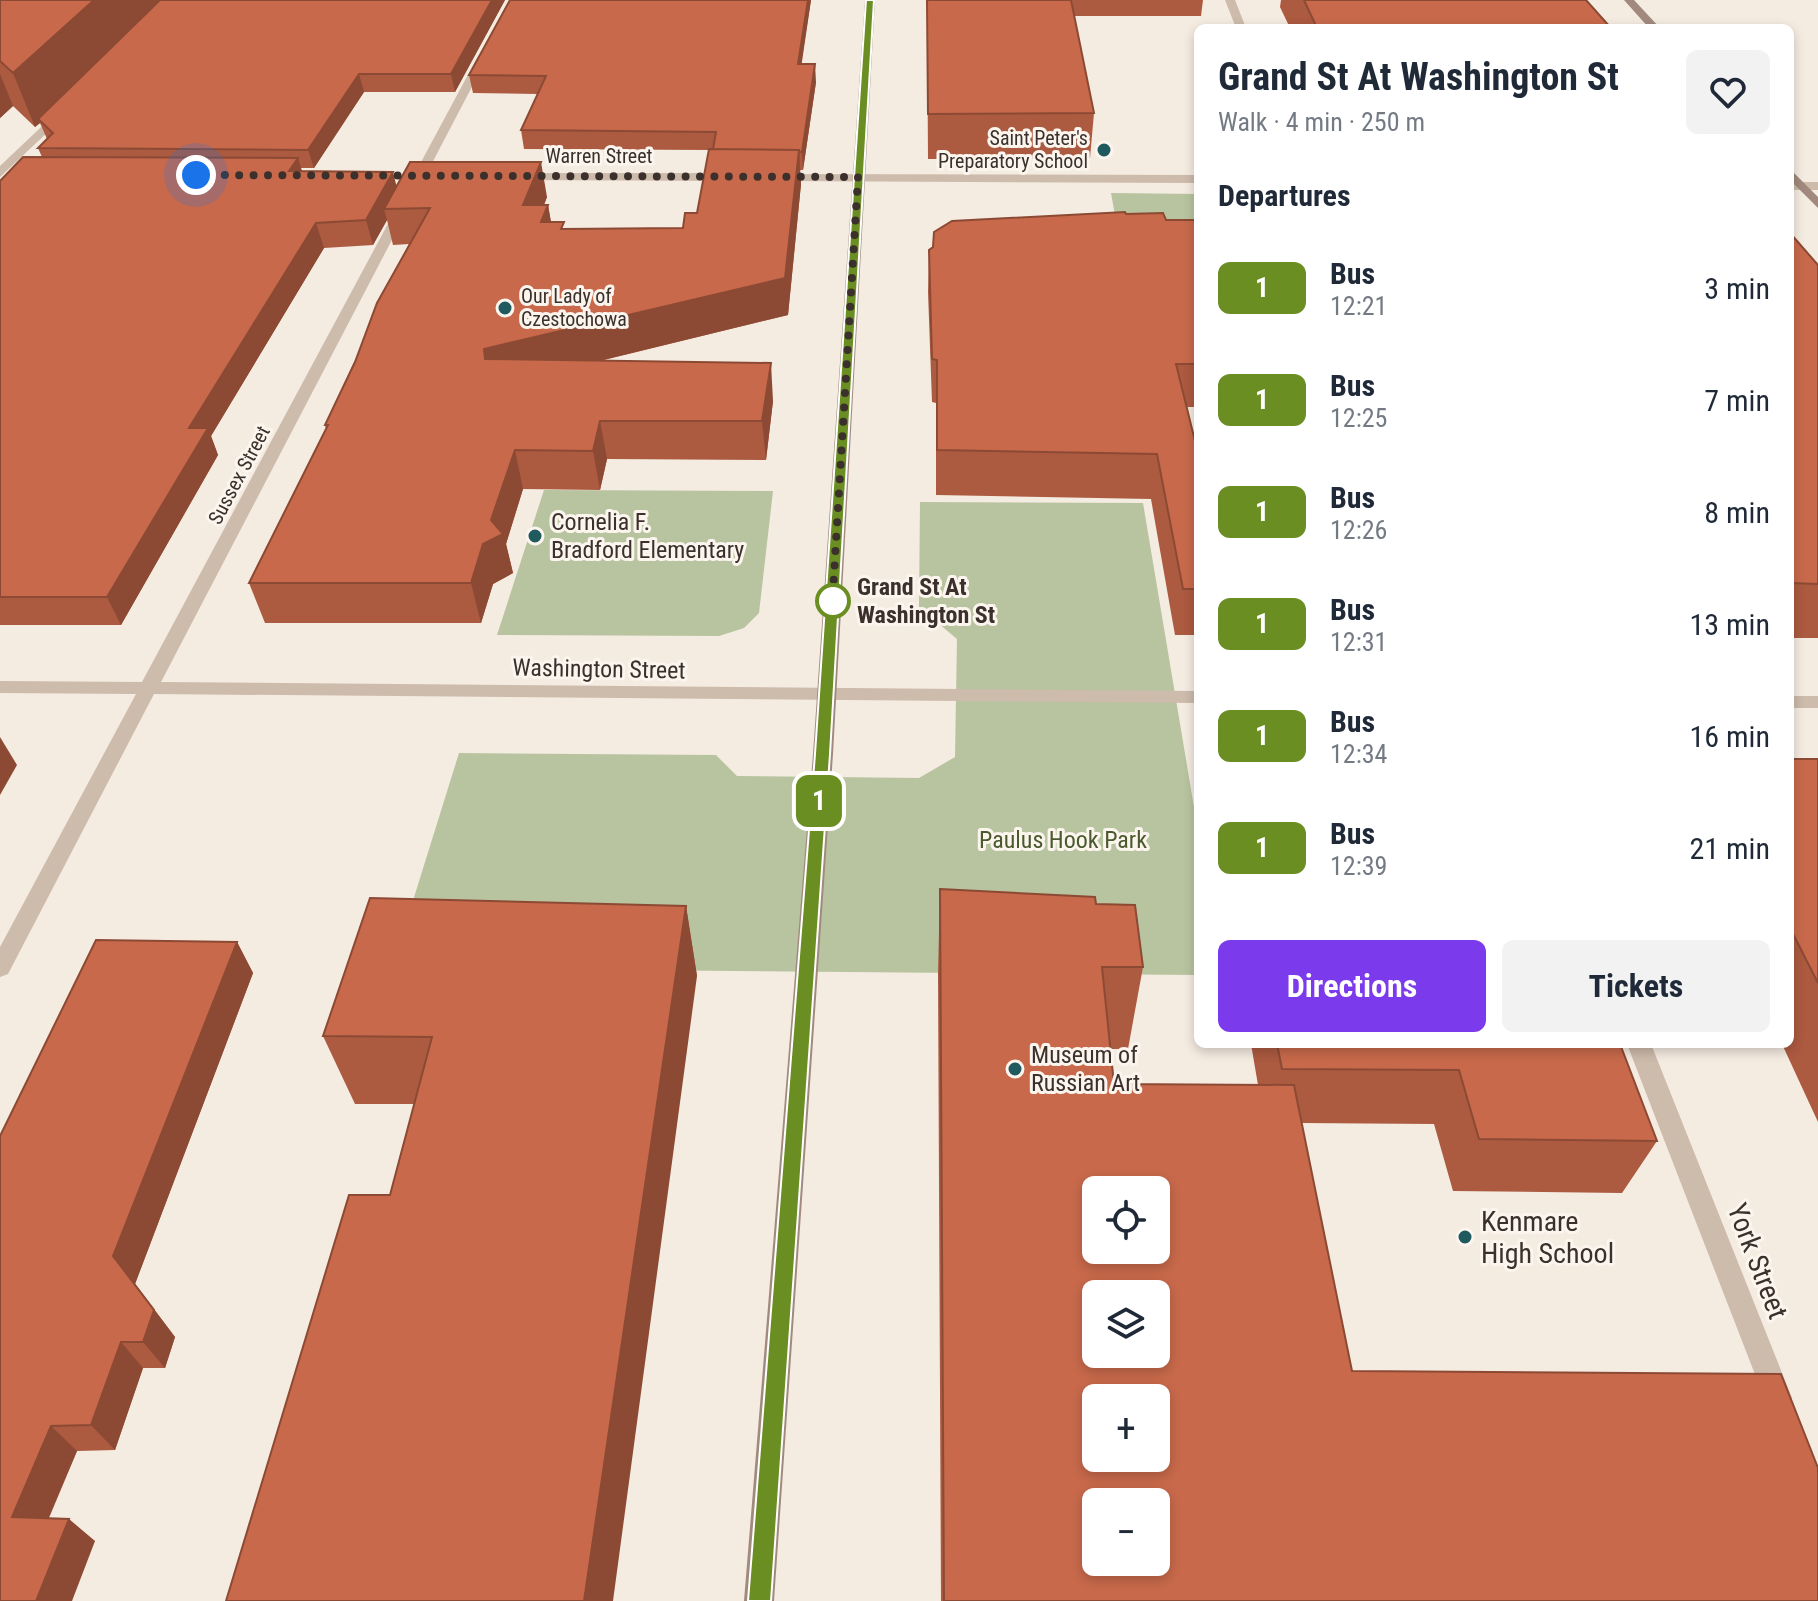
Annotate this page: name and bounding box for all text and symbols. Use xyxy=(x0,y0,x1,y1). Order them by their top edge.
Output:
button: heart xyxy=(1686,50,1770,134)
text: Grand St At Washington St xyxy=(1218,55,1619,99)
text: Walk · 4 min · 250 m xyxy=(1218,107,1425,137)
place label: Saint Peter's Preparatory School xyxy=(938,126,1088,173)
marker: Saint Peter's Preparatory School xyxy=(1095,141,1113,159)
street label: Warren Street xyxy=(545,144,653,168)
your location xyxy=(176,155,216,195)
text: Departures xyxy=(1218,178,1351,213)
text: Bus xyxy=(1330,256,1375,291)
text: 1 xyxy=(1255,271,1269,304)
text: 3 min xyxy=(1704,271,1770,306)
place label: Our Lady of Czestochowa xyxy=(521,284,627,331)
text: 12:21 xyxy=(1330,291,1387,321)
marker: Our Lady of Czestochowa xyxy=(496,299,514,317)
text: Bus xyxy=(1330,368,1375,403)
text: 1 xyxy=(1255,383,1269,416)
text: 7 min xyxy=(1704,383,1770,418)
text: 12:25 xyxy=(1330,403,1387,433)
street label: Sussex Street xyxy=(203,422,275,528)
text: Bus xyxy=(1330,480,1375,515)
text: 1 xyxy=(1255,495,1269,528)
text: 8 min xyxy=(1704,495,1770,530)
place label: Cornelia F. Bradford Elementary xyxy=(551,508,744,564)
text: 12:26 xyxy=(1330,515,1387,545)
marker: Cornelia F. Bradford Elementary xyxy=(526,527,544,545)
place label: Grand St At Washington St xyxy=(857,573,995,629)
marker: Grand St At Washington St xyxy=(816,584,850,618)
text: Bus xyxy=(1330,592,1375,627)
text: 1 xyxy=(1255,607,1269,640)
text: 13 min xyxy=(1689,607,1770,642)
text: 12:31 xyxy=(1330,627,1387,657)
street label: Washington Street xyxy=(512,653,686,685)
text: Bus xyxy=(1330,704,1375,739)
text: 1 xyxy=(1255,719,1269,752)
text: 16 min xyxy=(1689,719,1770,754)
text: 12:34 xyxy=(1330,739,1387,769)
line badge: 1 xyxy=(793,775,845,827)
text: 1 xyxy=(812,784,826,817)
text: Bus xyxy=(1330,816,1375,851)
park label: Paulus Hook Park xyxy=(979,826,1147,854)
text: 1 xyxy=(1255,831,1269,864)
text: 21 min xyxy=(1689,831,1770,866)
text: 12:39 xyxy=(1330,851,1387,881)
button: Directions xyxy=(1218,940,1486,1032)
button: Tickets xyxy=(1502,940,1770,1032)
place label: Museum of Russian Art xyxy=(1031,1041,1140,1097)
marker: Museum of Russian Art xyxy=(1006,1060,1024,1078)
map controls xyxy=(1082,1176,1170,1576)
button: locate xyxy=(1082,1176,1170,1264)
street label: York Street xyxy=(1720,1199,1795,1324)
place label: Kenmare High School xyxy=(1481,1205,1614,1270)
marker: Kenmare High School xyxy=(1456,1228,1474,1246)
button: layers xyxy=(1082,1280,1170,1368)
button: + xyxy=(1082,1384,1170,1472)
button: − xyxy=(1082,1488,1170,1576)

